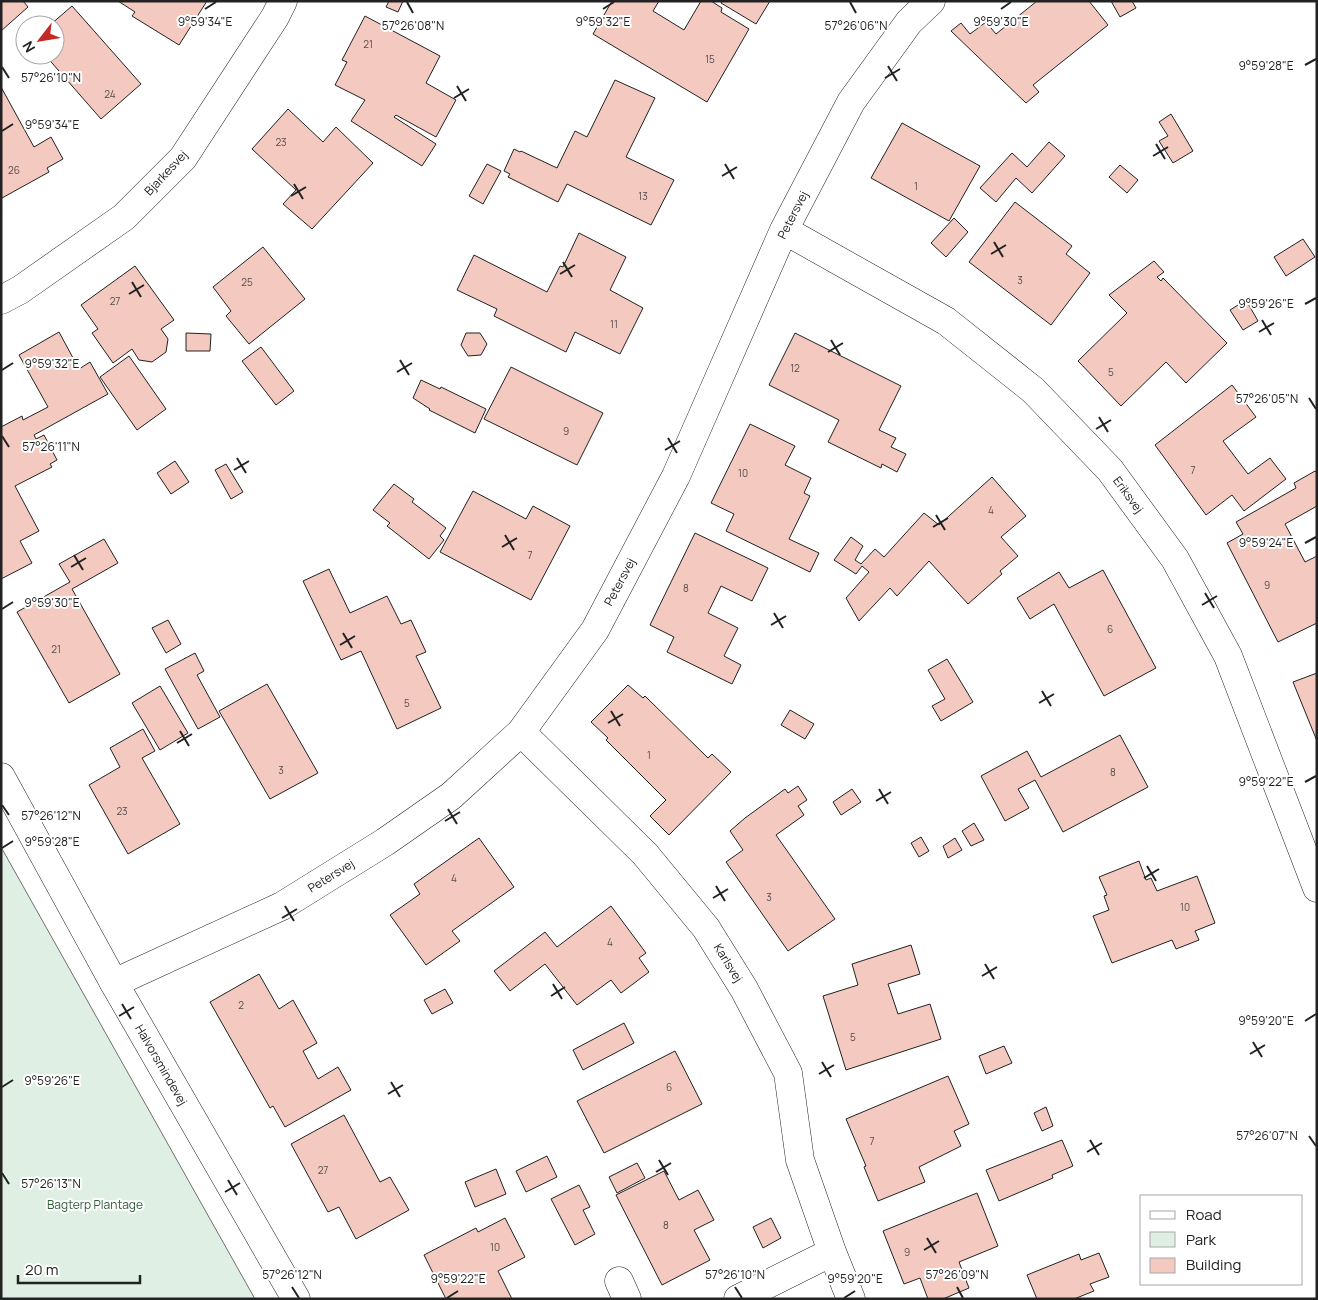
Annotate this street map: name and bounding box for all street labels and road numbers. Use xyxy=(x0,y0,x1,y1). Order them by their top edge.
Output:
street label: Bjarkesvej xyxy=(140,146,191,199)
street label: Petersvej xyxy=(773,188,812,242)
street label: Eriksvej xyxy=(1109,473,1148,517)
street label: Petersvej xyxy=(600,555,639,609)
street label: Petersvej xyxy=(304,855,357,897)
street label: Karlsvej xyxy=(710,940,747,985)
street label: Halvorsmindevej xyxy=(131,1021,192,1108)

